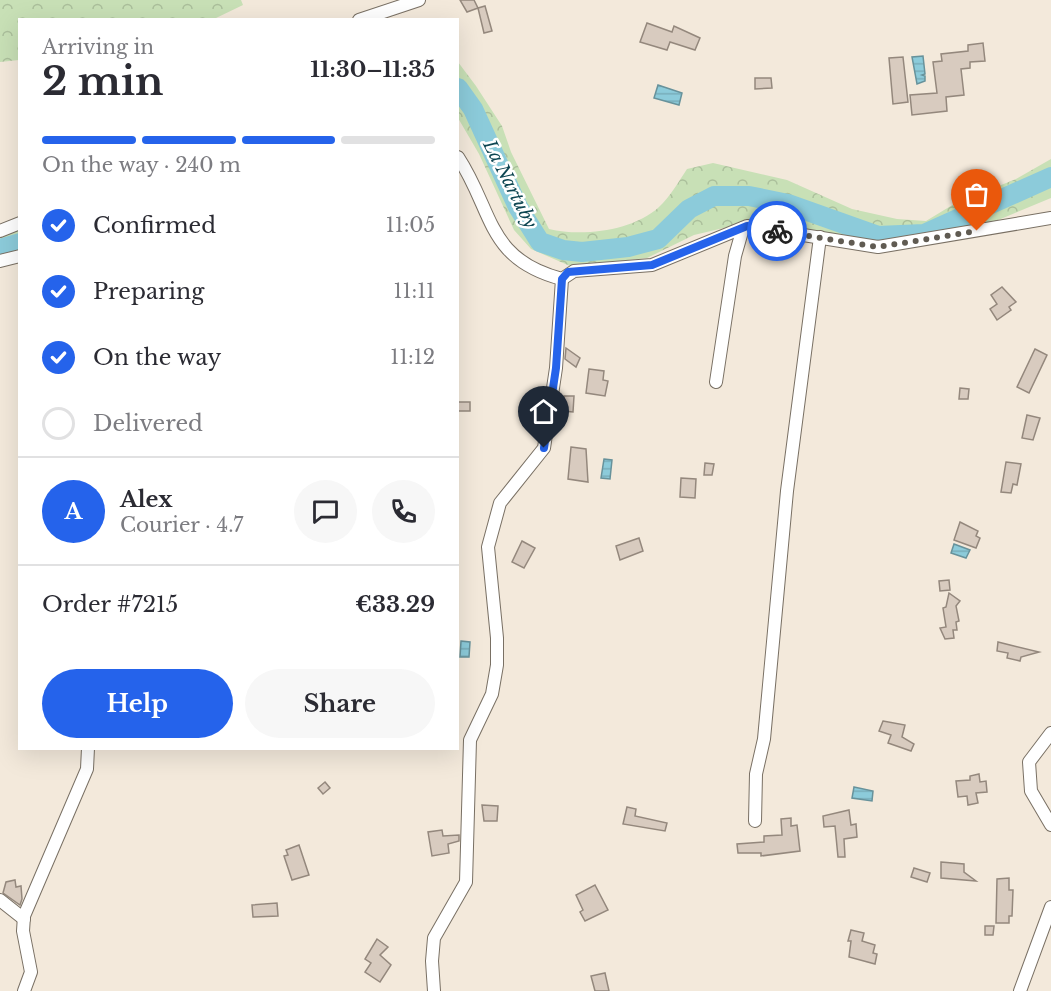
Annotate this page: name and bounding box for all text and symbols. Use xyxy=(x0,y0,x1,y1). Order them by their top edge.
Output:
text: Arriving in xyxy=(42,35,154,59)
text: 11:30–11:35 xyxy=(310,56,435,83)
text: 2 min xyxy=(42,57,163,106)
water label: La Nartuby xyxy=(478,135,542,232)
text: On the way · 240 m xyxy=(42,153,241,177)
pin xyxy=(951,169,1002,231)
icon: bag xyxy=(960,178,993,211)
courier xyxy=(747,201,807,261)
icon: check xyxy=(42,209,75,242)
text: Confirmed xyxy=(93,212,216,239)
text: 11:05 xyxy=(386,213,435,237)
icon: bike xyxy=(761,215,794,248)
icon: check xyxy=(42,275,75,308)
text: Preparing xyxy=(93,278,204,305)
text: 11:11 xyxy=(394,279,435,303)
icon: check xyxy=(42,341,75,374)
text: On the way xyxy=(93,344,221,371)
text: 11:12 xyxy=(390,345,435,369)
pin xyxy=(518,386,569,448)
icon: home xyxy=(527,395,560,428)
text: Delivered xyxy=(93,410,203,437)
button: chat xyxy=(294,480,357,543)
button: phone xyxy=(372,480,435,543)
text: Alex xyxy=(120,486,173,513)
text: A xyxy=(65,498,82,525)
text: Courier · 4.7 xyxy=(120,513,243,537)
text: Order #7215 xyxy=(42,591,178,618)
text: €33.29 xyxy=(355,591,435,618)
button: Help xyxy=(42,669,233,738)
button: Share xyxy=(245,669,435,738)

